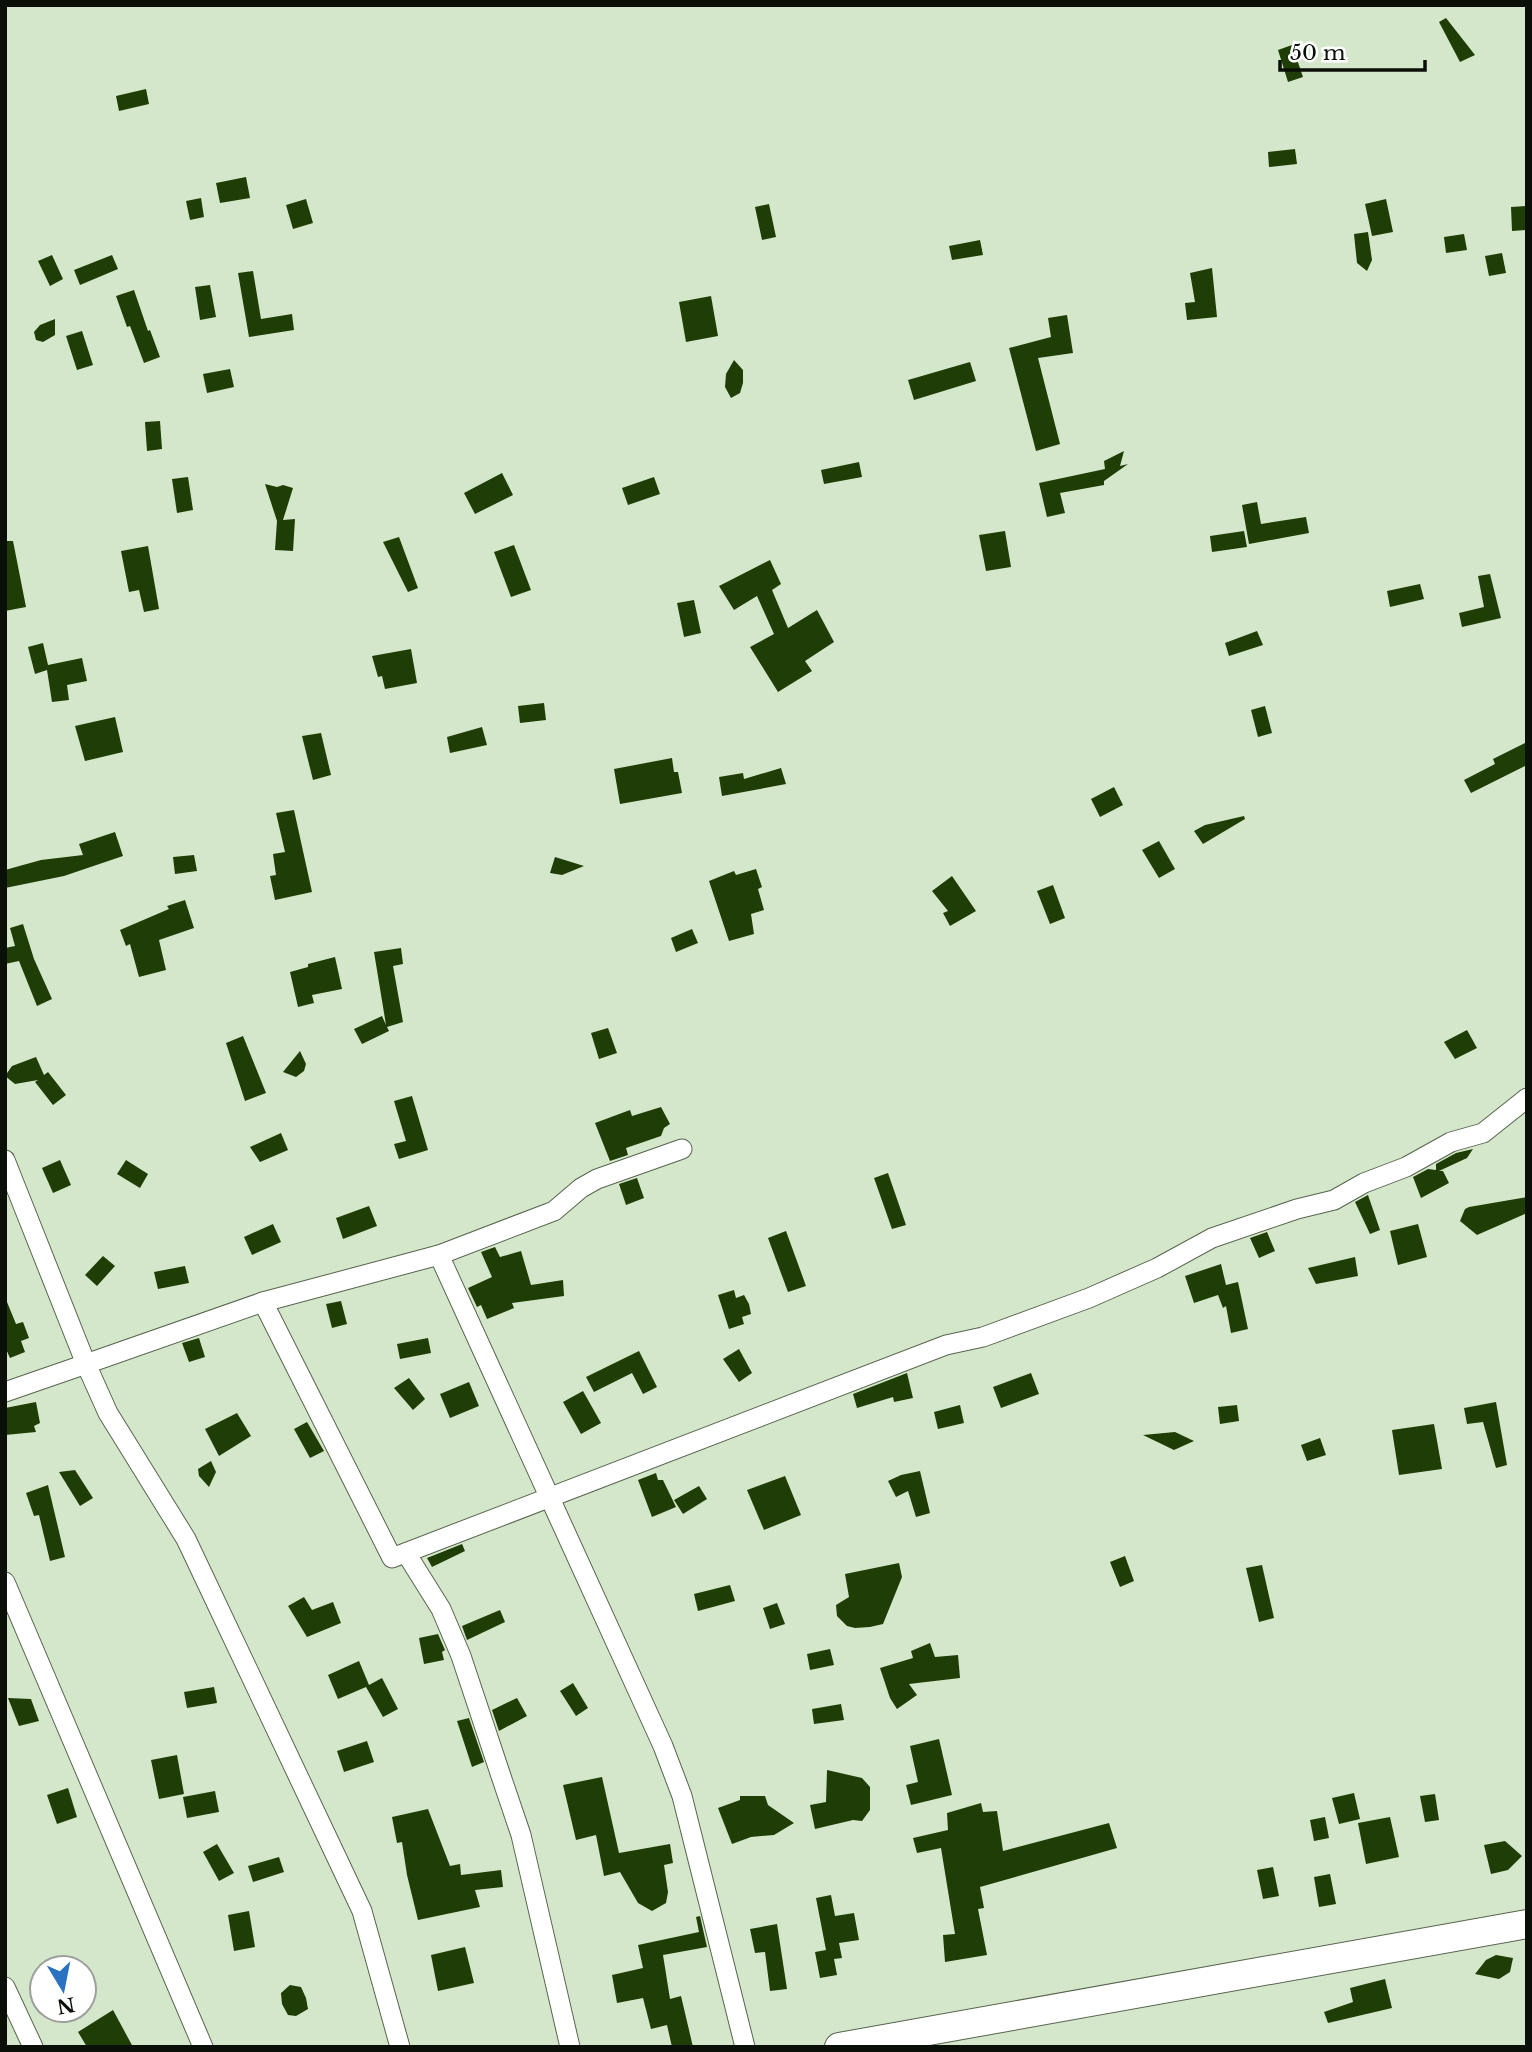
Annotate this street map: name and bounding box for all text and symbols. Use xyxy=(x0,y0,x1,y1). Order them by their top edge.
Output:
scale bar xyxy=(1280,28,1425,72)
text: 50 m xyxy=(1290,40,1346,66)
north arrow xyxy=(28,1954,98,2024)
text: N xyxy=(55,1992,77,2018)

